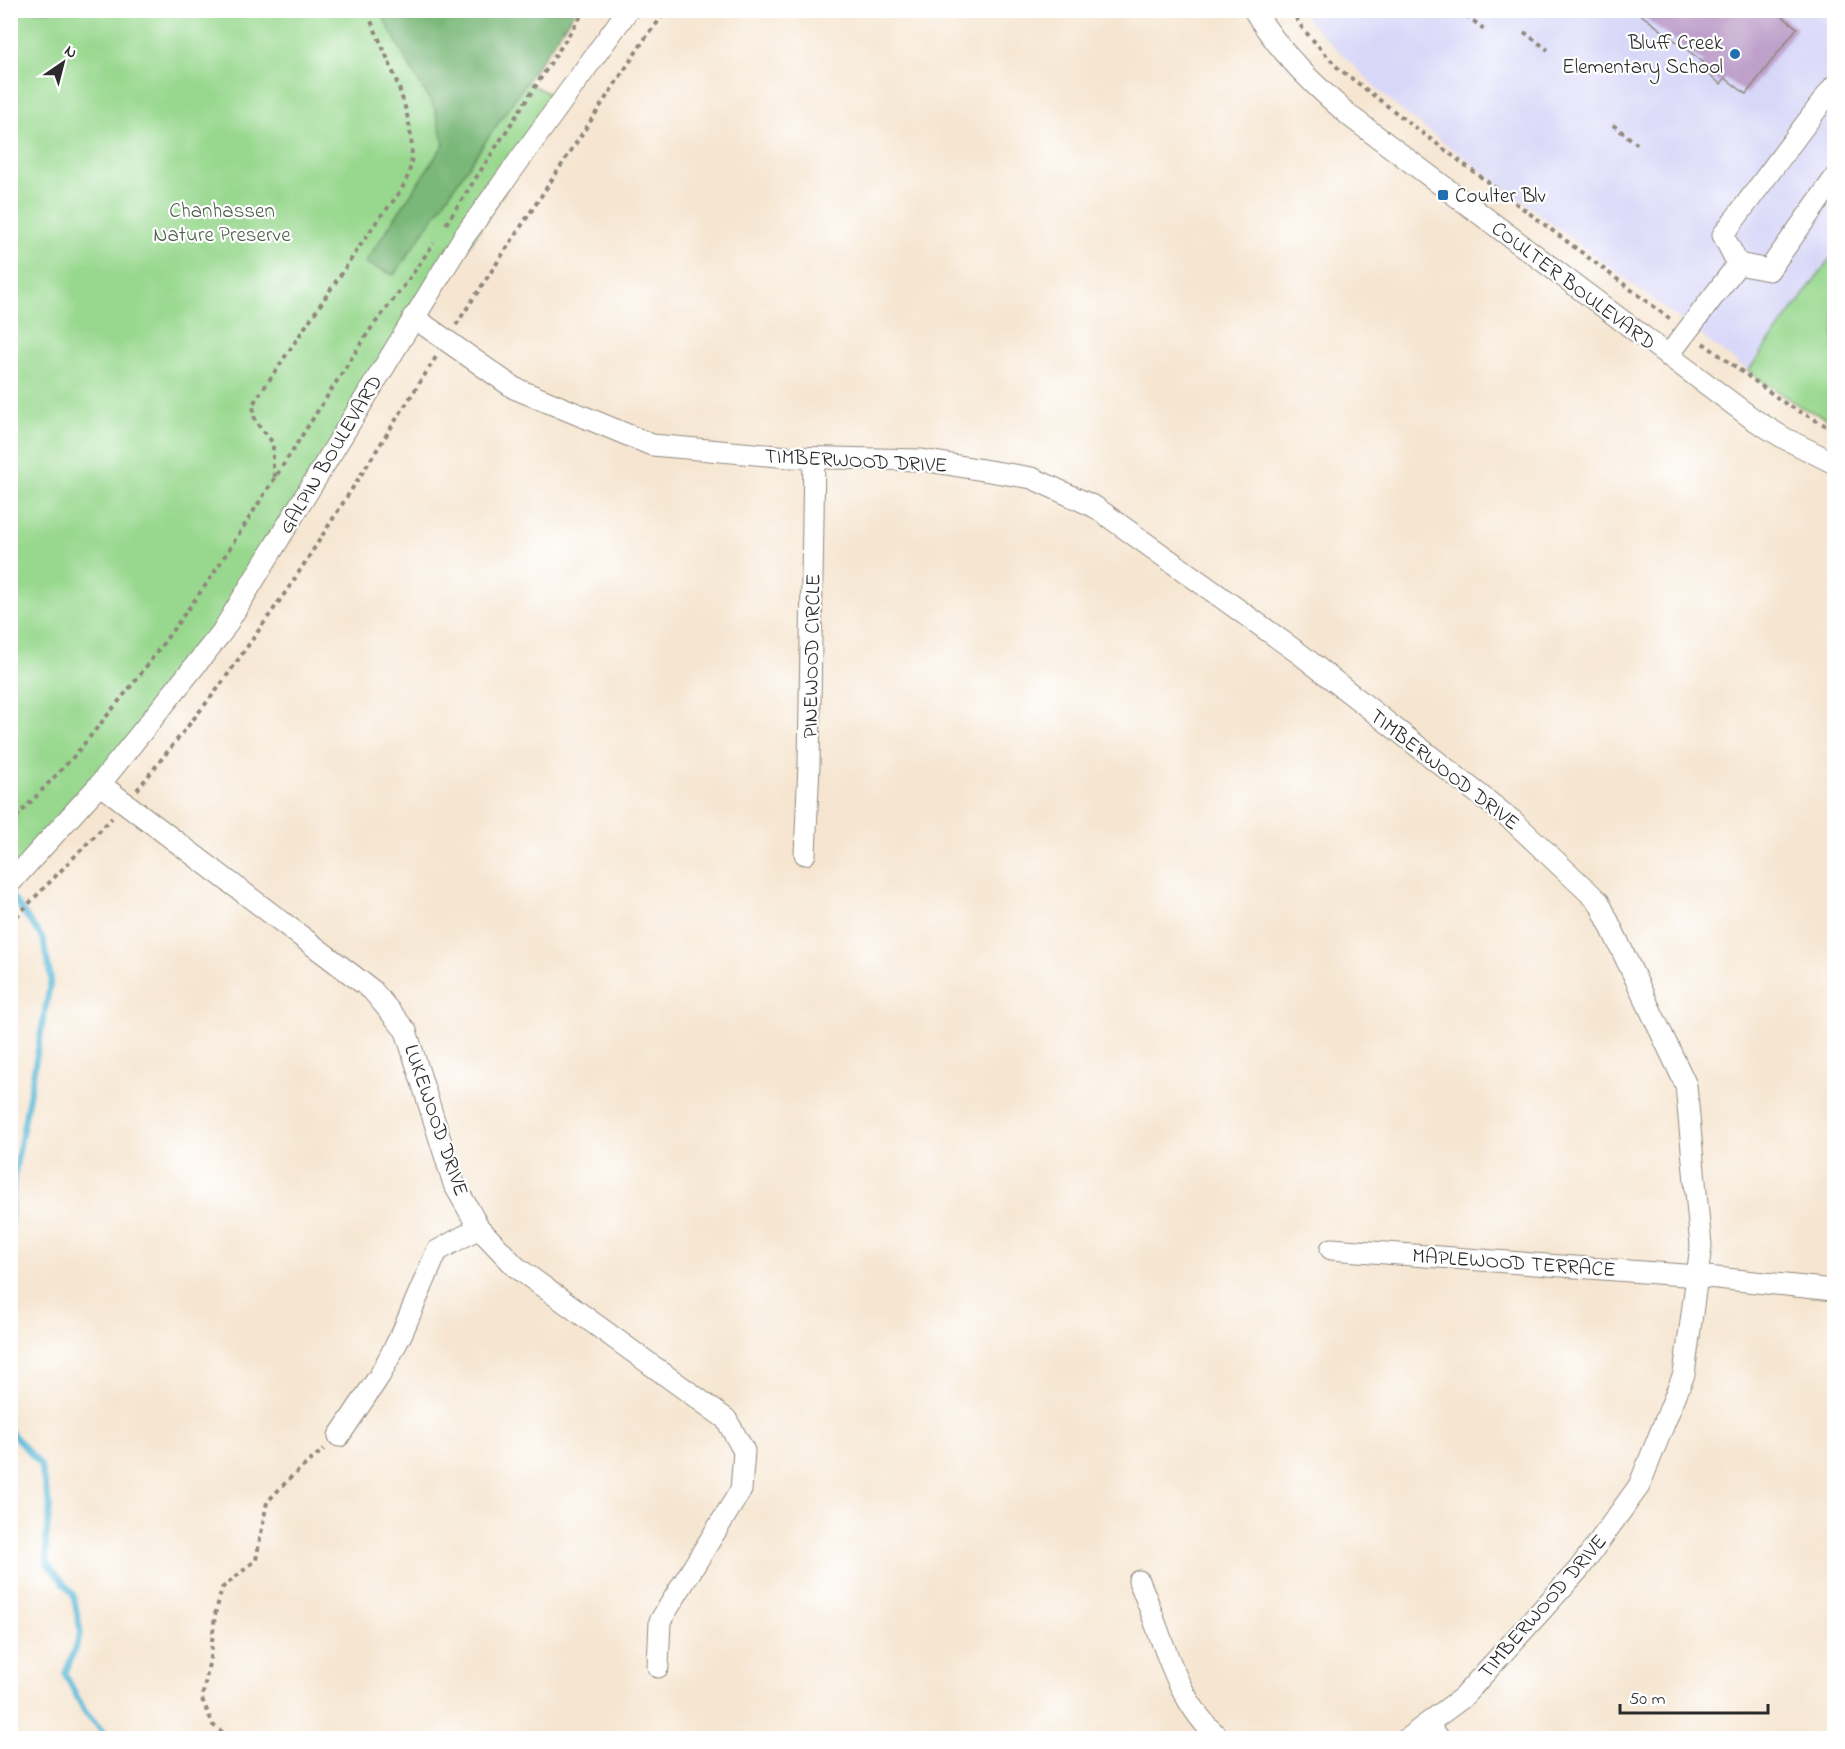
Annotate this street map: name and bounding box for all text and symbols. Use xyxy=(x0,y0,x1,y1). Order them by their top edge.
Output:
place label: Bluff Creek Elementary School xyxy=(1562,29,1724,85)
north arrow xyxy=(33,33,93,93)
text: N xyxy=(59,39,82,65)
marker: Bluff Creek Elementary School xyxy=(1728,47,1742,61)
place label: Coulter Blv xyxy=(1455,182,1547,212)
marker: Coulter Blv xyxy=(1436,188,1450,202)
park label: Chanhassen Nature Preserve xyxy=(153,197,291,251)
street label: COULTER BOULEVARD xyxy=(1484,215,1661,358)
street label: GALPIN BOULEVARD xyxy=(272,370,391,540)
street label: TIMBERWOOD DRIVE xyxy=(764,442,948,482)
street label: PINEWOOD CIRCLE xyxy=(797,573,829,739)
street label: TIMBERWOOD DRIVE xyxy=(1362,702,1525,839)
street label: LUKEWOOD DRIVE xyxy=(395,1041,475,1201)
street label: MAPLEWOOD TERRACE xyxy=(1411,1242,1617,1286)
street label: TIMBERWOOD DRIVE xyxy=(1472,1528,1615,1686)
scale bar xyxy=(1620,1677,1768,1715)
text: 50 m xyxy=(1629,1687,1666,1713)

